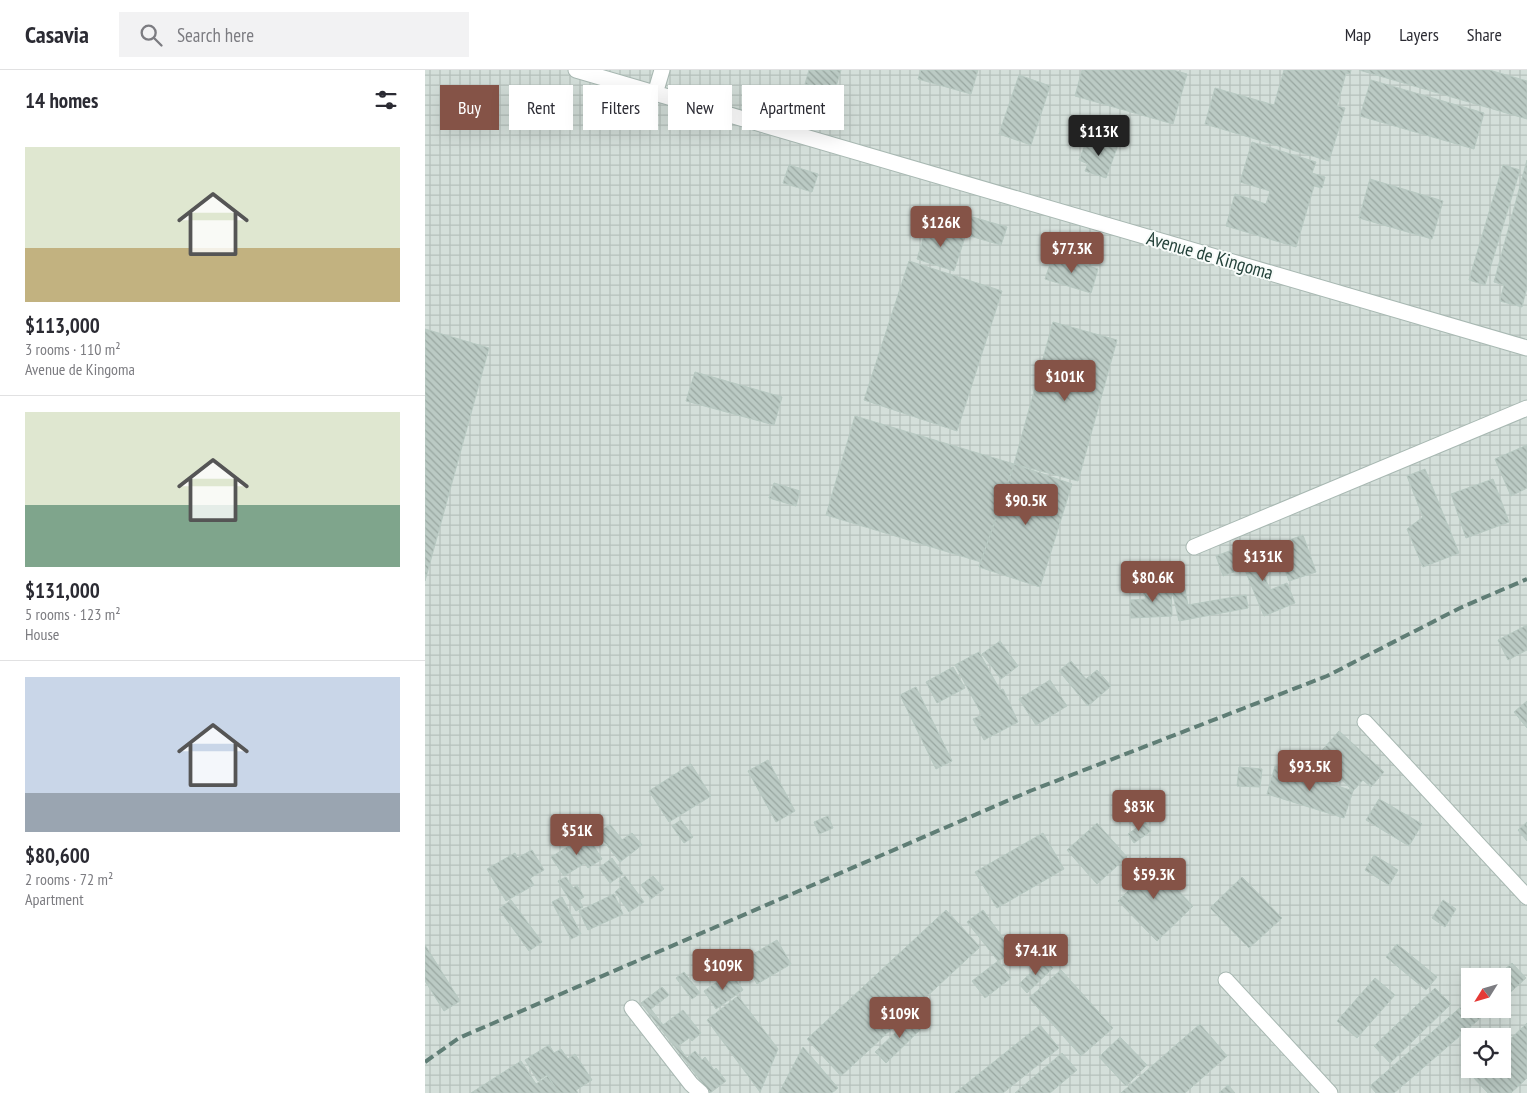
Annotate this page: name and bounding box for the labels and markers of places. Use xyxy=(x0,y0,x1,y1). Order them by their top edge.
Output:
pin: $113K xyxy=(1064,114,1134,157)
pin: $126K xyxy=(906,206,976,248)
pin: $77.3K xyxy=(1031,232,1113,274)
pin: $101K xyxy=(1030,360,1100,402)
pin: $90.5K xyxy=(985,484,1067,526)
pin: $131K xyxy=(1228,540,1298,582)
pin: $80.6K xyxy=(1112,560,1194,603)
pin: $93.5K xyxy=(1269,750,1351,792)
pin: $83K xyxy=(1109,790,1169,832)
pin: $51K xyxy=(547,814,607,856)
pin: $59.3K xyxy=(1113,858,1195,900)
pin: $74.1K xyxy=(995,934,1077,976)
pin: $109K xyxy=(688,948,758,991)
pin: $109K xyxy=(865,996,935,1039)

